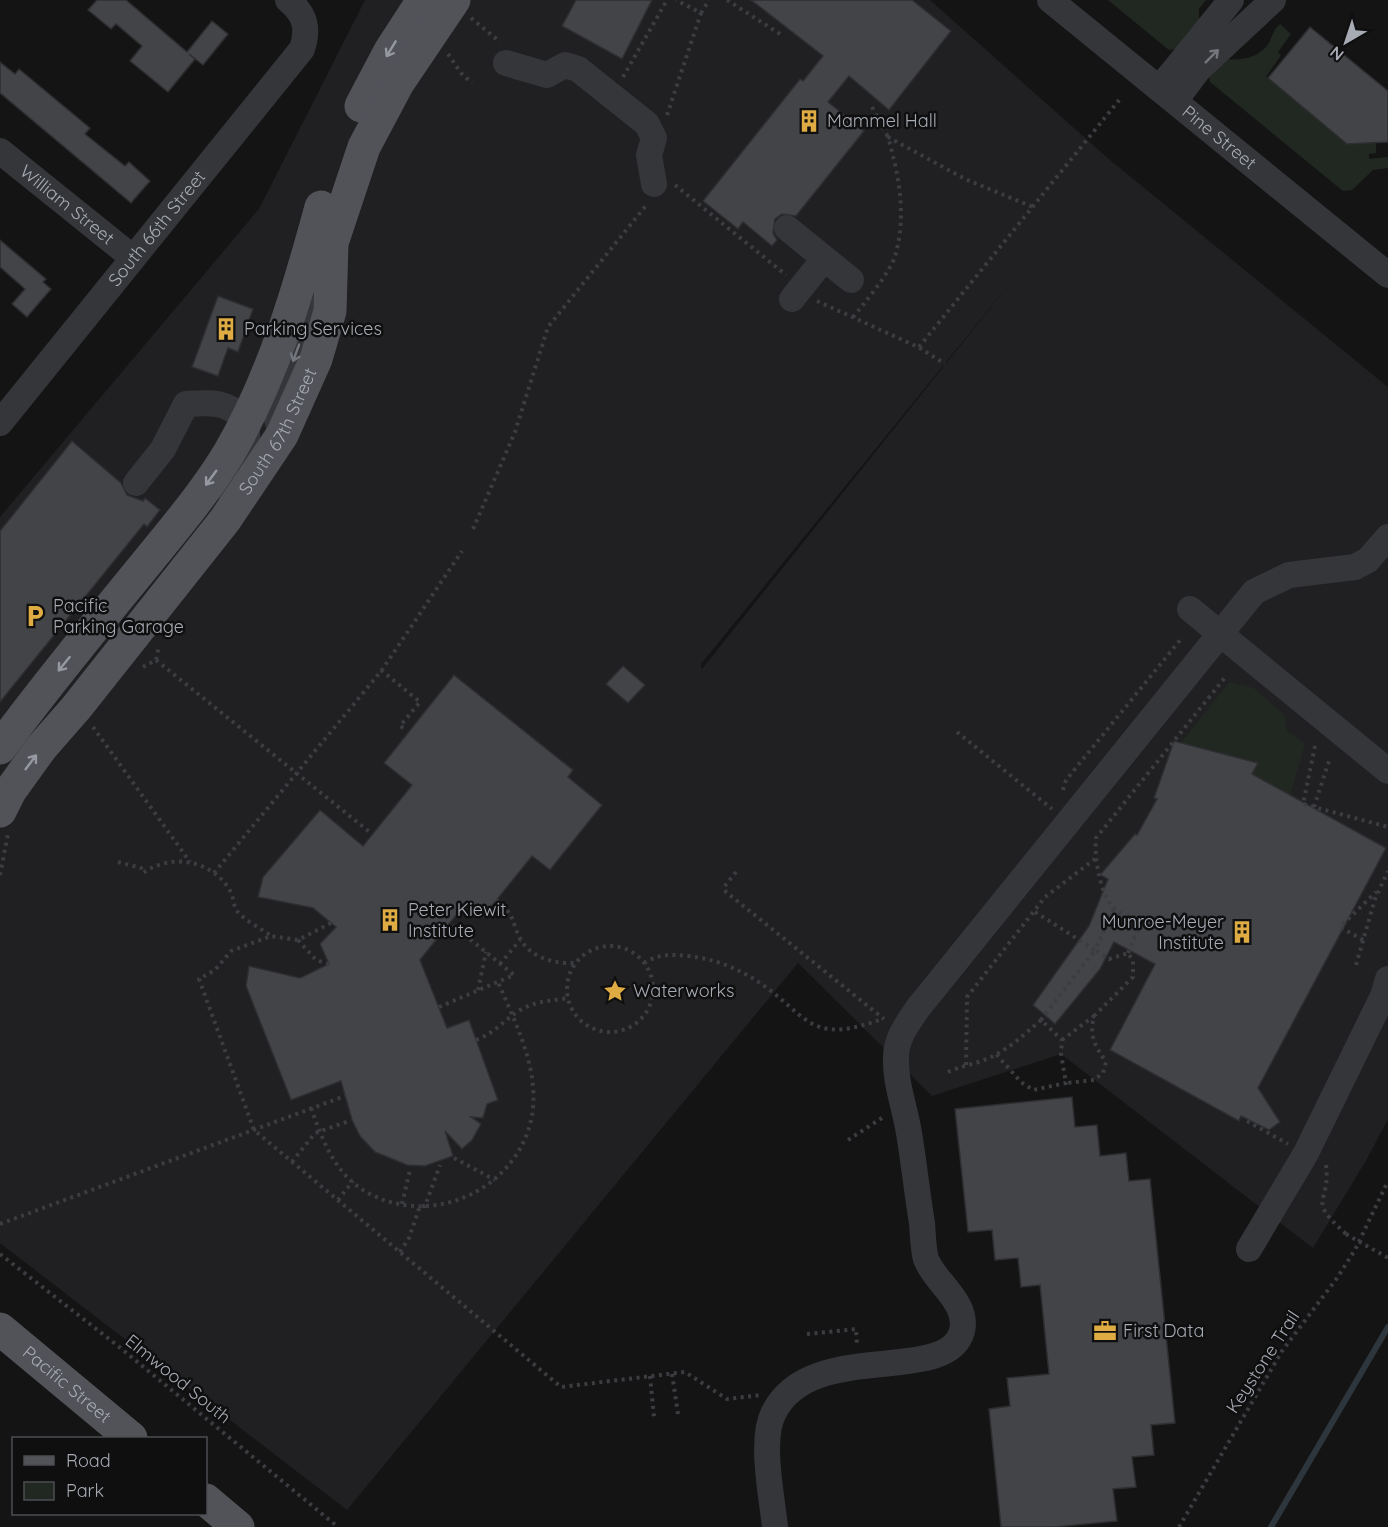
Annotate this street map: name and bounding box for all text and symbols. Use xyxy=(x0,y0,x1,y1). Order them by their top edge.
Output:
north arrow xyxy=(1316,12,1376,72)
one-way arrow xyxy=(385,40,397,57)
text: N xyxy=(1326,42,1347,65)
one-way arrow xyxy=(1204,49,1219,64)
street label: Pine Street xyxy=(1178,100,1261,174)
building icon: Mammel Hall xyxy=(796,108,822,134)
place label: Mammel Hall xyxy=(827,109,937,132)
street label: William Street xyxy=(15,160,119,249)
street label: South 66th Street xyxy=(103,166,210,291)
building icon: Parking Services xyxy=(213,316,239,342)
place label: Parking Services xyxy=(244,317,382,340)
one-way arrow xyxy=(290,343,301,362)
street label: South 67th Street xyxy=(233,364,322,499)
one-way arrow xyxy=(204,470,217,486)
place label: Pacific Parking Garage xyxy=(53,594,184,638)
parking icon: Pacific Parking Garage xyxy=(22,603,48,629)
one-way arrow xyxy=(57,656,71,671)
one-way arrow xyxy=(25,755,37,771)
place label: Peter Kiewit Institute xyxy=(408,898,506,942)
building icon: Peter Kiewit Institute xyxy=(377,907,403,933)
place label: Munroe-Meyer Institute xyxy=(1102,910,1224,954)
building icon: Munroe-Meyer Institute xyxy=(1229,919,1255,945)
place icon: Waterworks xyxy=(602,978,628,1004)
place label: Waterworks xyxy=(633,979,734,1002)
street label: Keystone Trail xyxy=(1221,1306,1304,1418)
office icon: First Data xyxy=(1092,1318,1118,1344)
place label: First Data xyxy=(1123,1319,1204,1342)
street label: Elmwood South xyxy=(121,1329,236,1428)
street label: Pacific Street xyxy=(18,1341,116,1428)
legend xyxy=(12,1437,207,1515)
text: Road xyxy=(66,1449,111,1472)
text: Park xyxy=(66,1479,104,1502)

